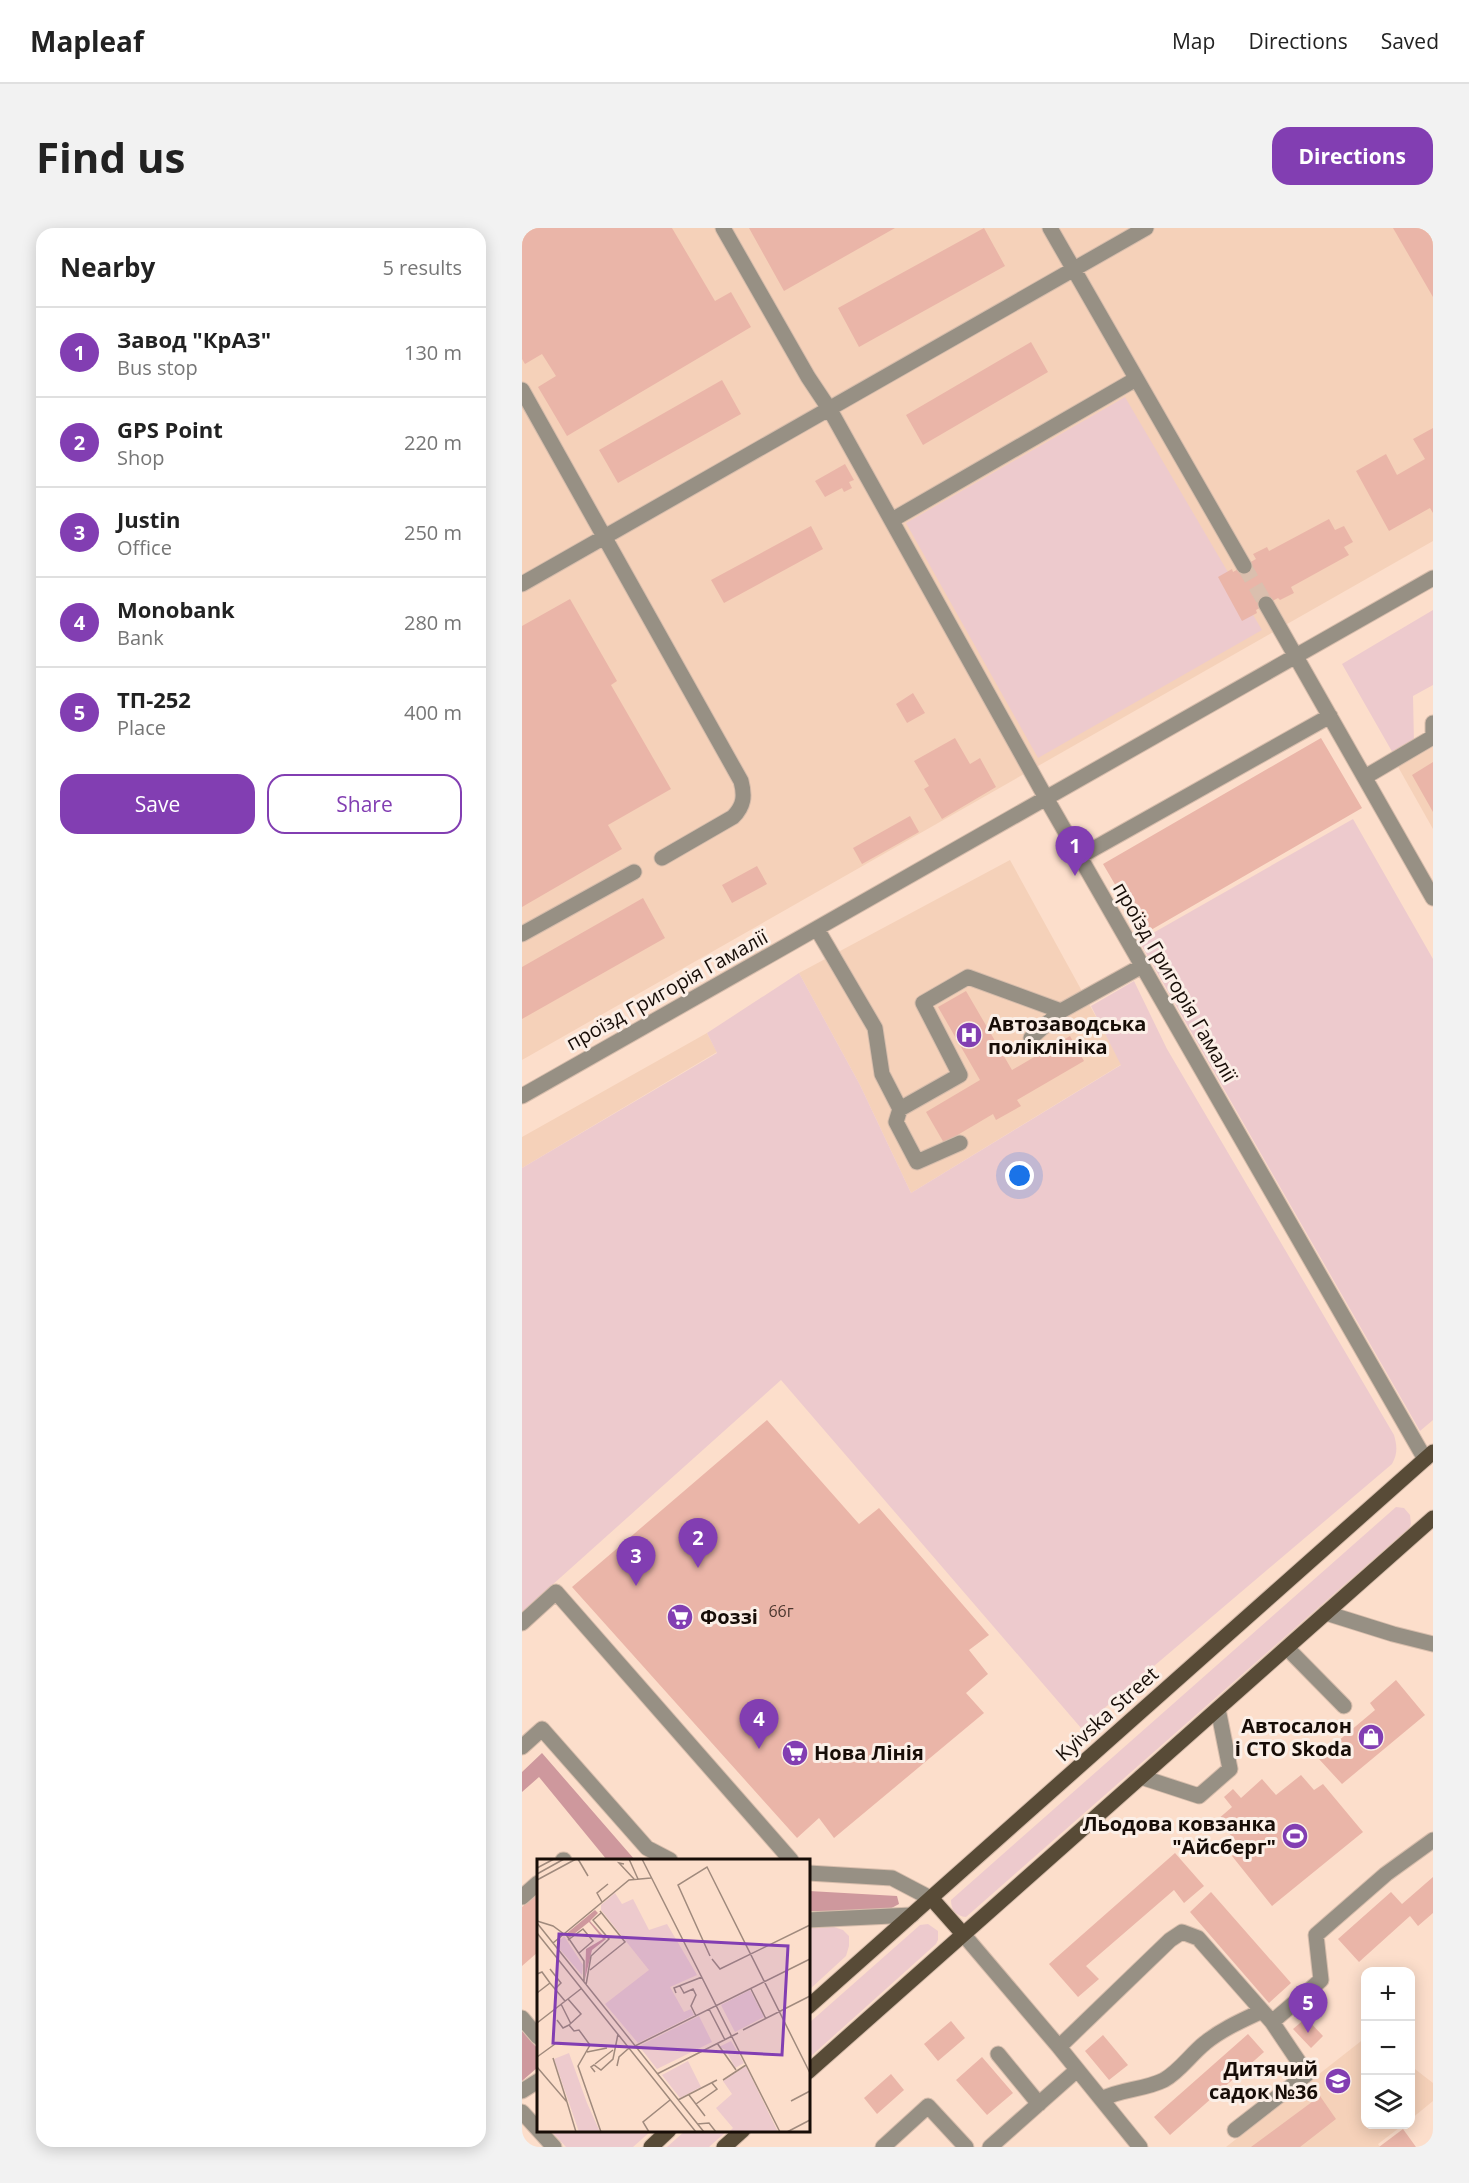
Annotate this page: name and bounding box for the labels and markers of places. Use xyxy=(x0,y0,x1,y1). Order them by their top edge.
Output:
pin: 1 xyxy=(1056,826,1094,876)
place label: Автозаводська поліклініка xyxy=(988,1010,1146,1060)
hospital icon: Автозаводська поліклініка xyxy=(954,1020,984,1050)
pin: 2 xyxy=(678,1518,717,1568)
pin: 3 xyxy=(616,1536,656,1586)
supermarket icon: Фоззі xyxy=(665,1602,695,1632)
place label: Фоззі xyxy=(700,1603,758,1630)
pin: 4 xyxy=(740,1700,778,1749)
place label: Автосалон і СТО Skoda xyxy=(1235,1712,1352,1762)
shop icon: Автосалон і СТО Skoda xyxy=(1356,1722,1386,1752)
supermarket icon: Нова Лінія xyxy=(780,1738,810,1768)
place label: Нова Лінія xyxy=(814,1739,924,1766)
place label: Льодова ковзанка "Айсберг" xyxy=(1083,1810,1276,1860)
sports icon: Льодова ковзанка "Айсберг" xyxy=(1280,1821,1310,1851)
pin: 5 xyxy=(1288,1984,1328,2033)
place label: Дитячий садок №36 xyxy=(1209,2055,1318,2105)
school or university icon: Дитячий садок №36 xyxy=(1323,2066,1353,2096)

